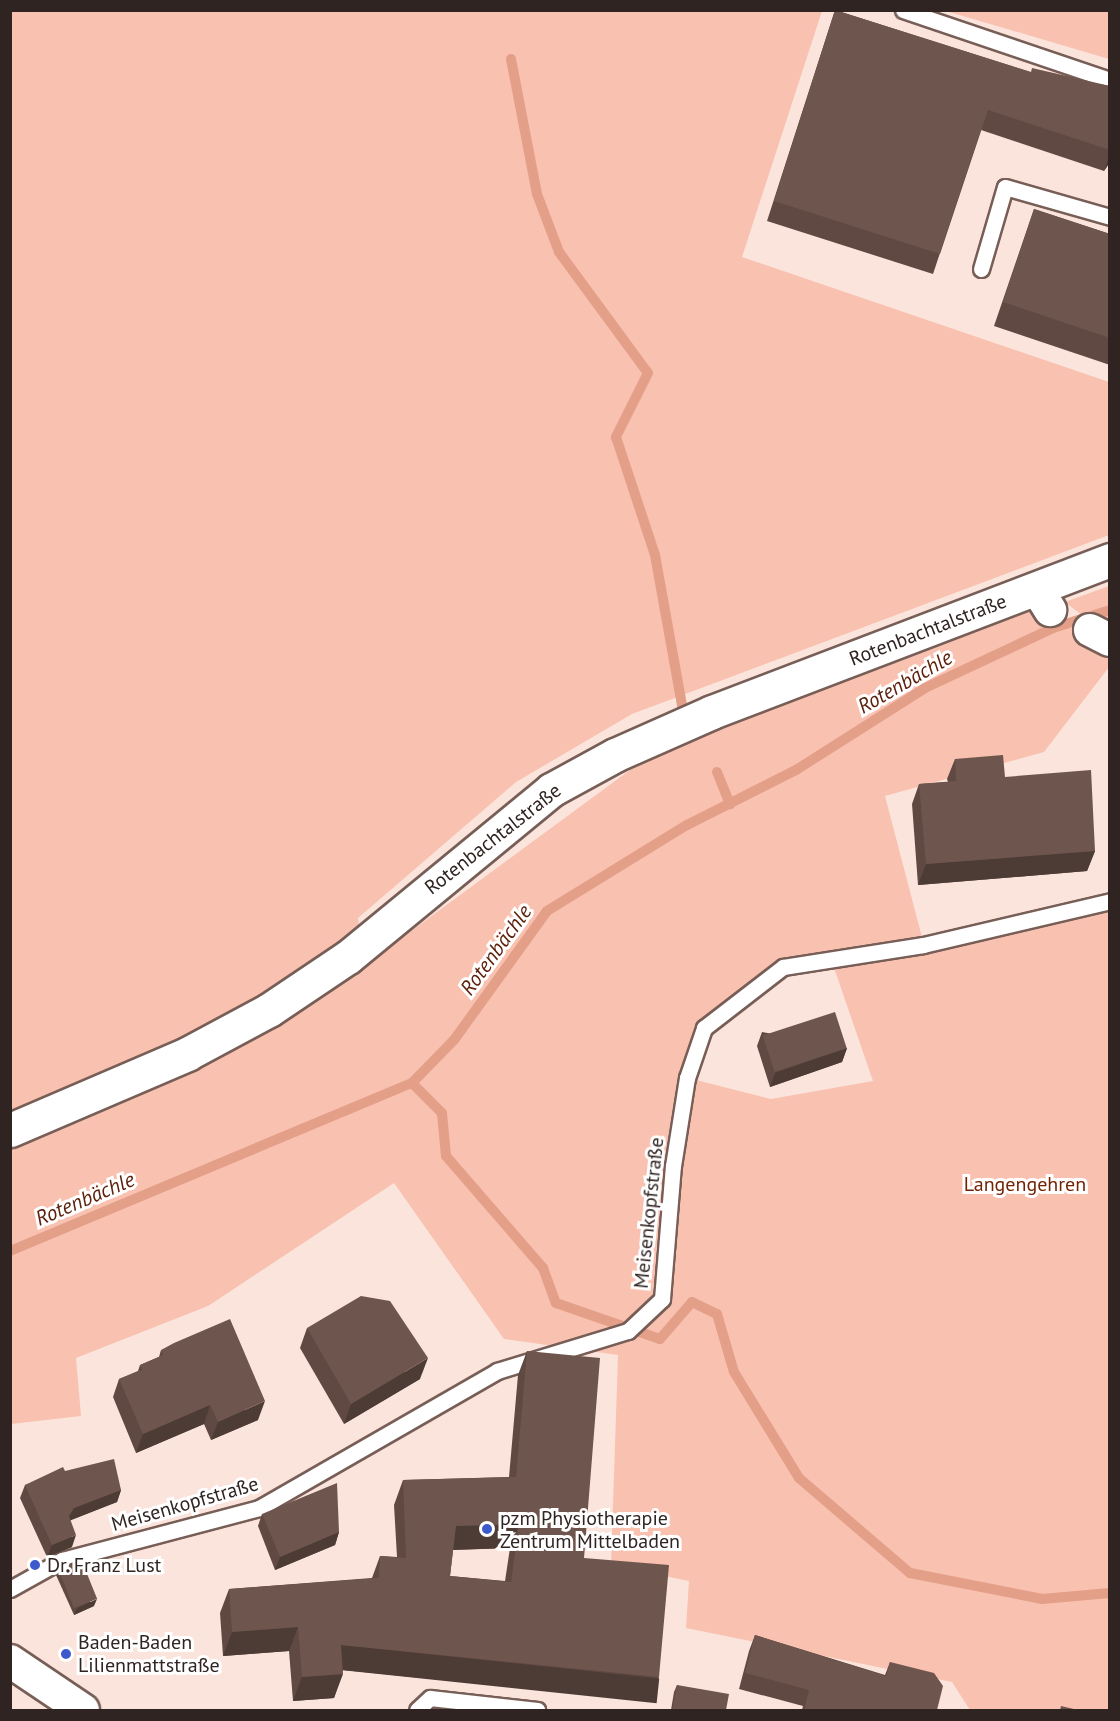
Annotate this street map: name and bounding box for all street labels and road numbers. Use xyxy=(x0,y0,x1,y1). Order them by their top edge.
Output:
street label: Rotenbachtalstraße xyxy=(846,589,1010,671)
street label: Rotenbachtalstraße xyxy=(420,778,566,900)
street label: Meisenkopfstraße xyxy=(629,1136,669,1290)
street label: Meisenkopfstraße xyxy=(109,1472,261,1536)

